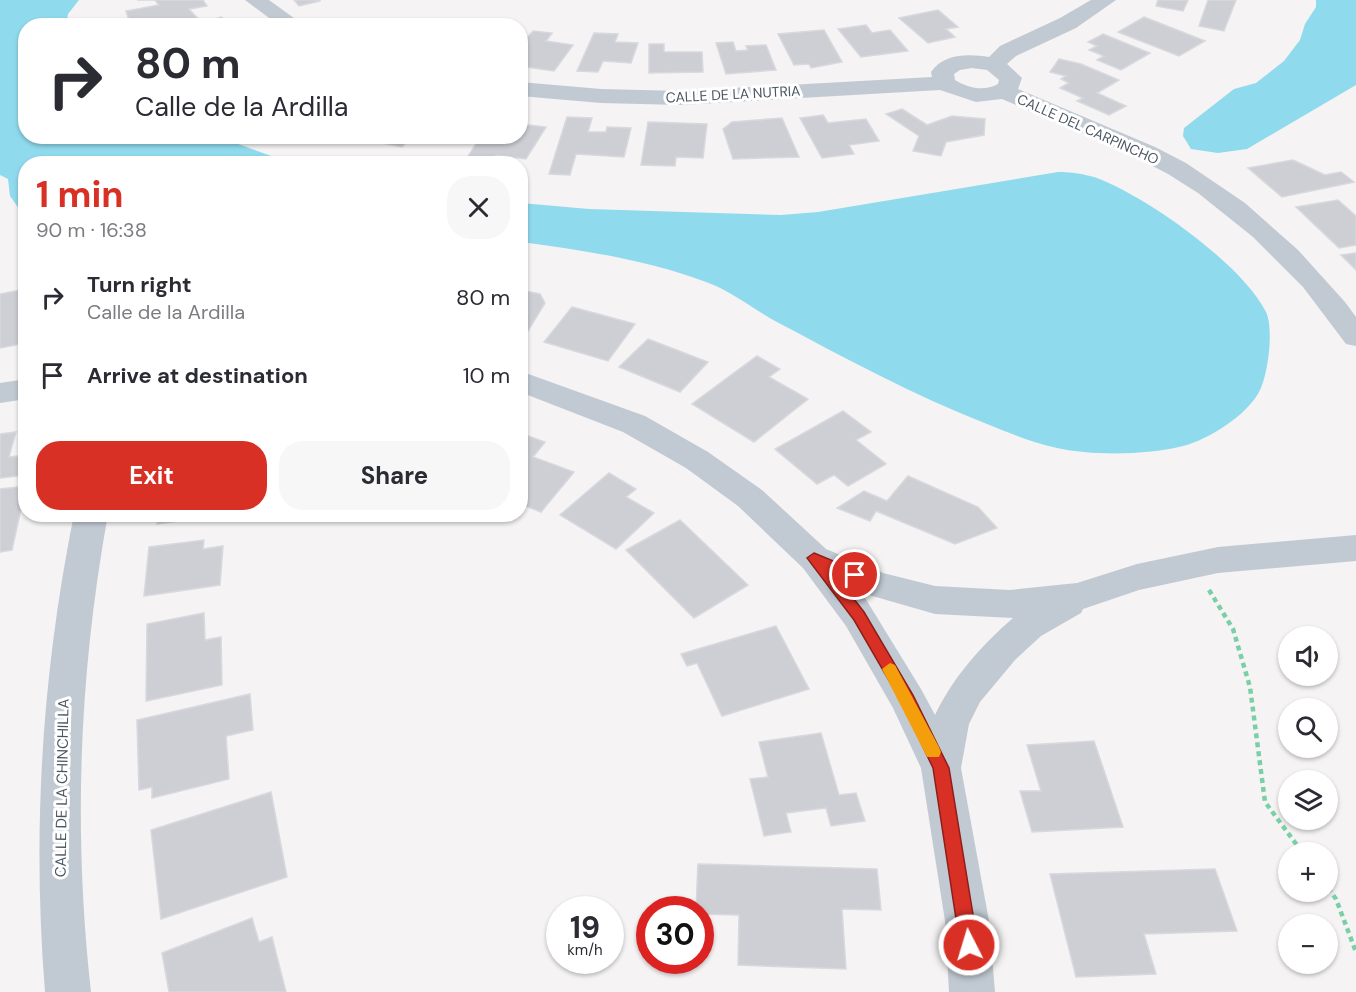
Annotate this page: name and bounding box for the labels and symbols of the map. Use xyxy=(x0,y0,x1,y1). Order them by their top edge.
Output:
street label: CALLE DE LA NUTRIA xyxy=(665,81,801,107)
street label: CALLE DEL CARPINCHO xyxy=(1014,90,1162,168)
pin xyxy=(829,549,880,600)
street label: CALLE DE LA CHINCHILLA xyxy=(50,699,74,877)
speed limit sign: 30 xyxy=(636,896,714,974)
position arrow xyxy=(937,913,1001,977)

